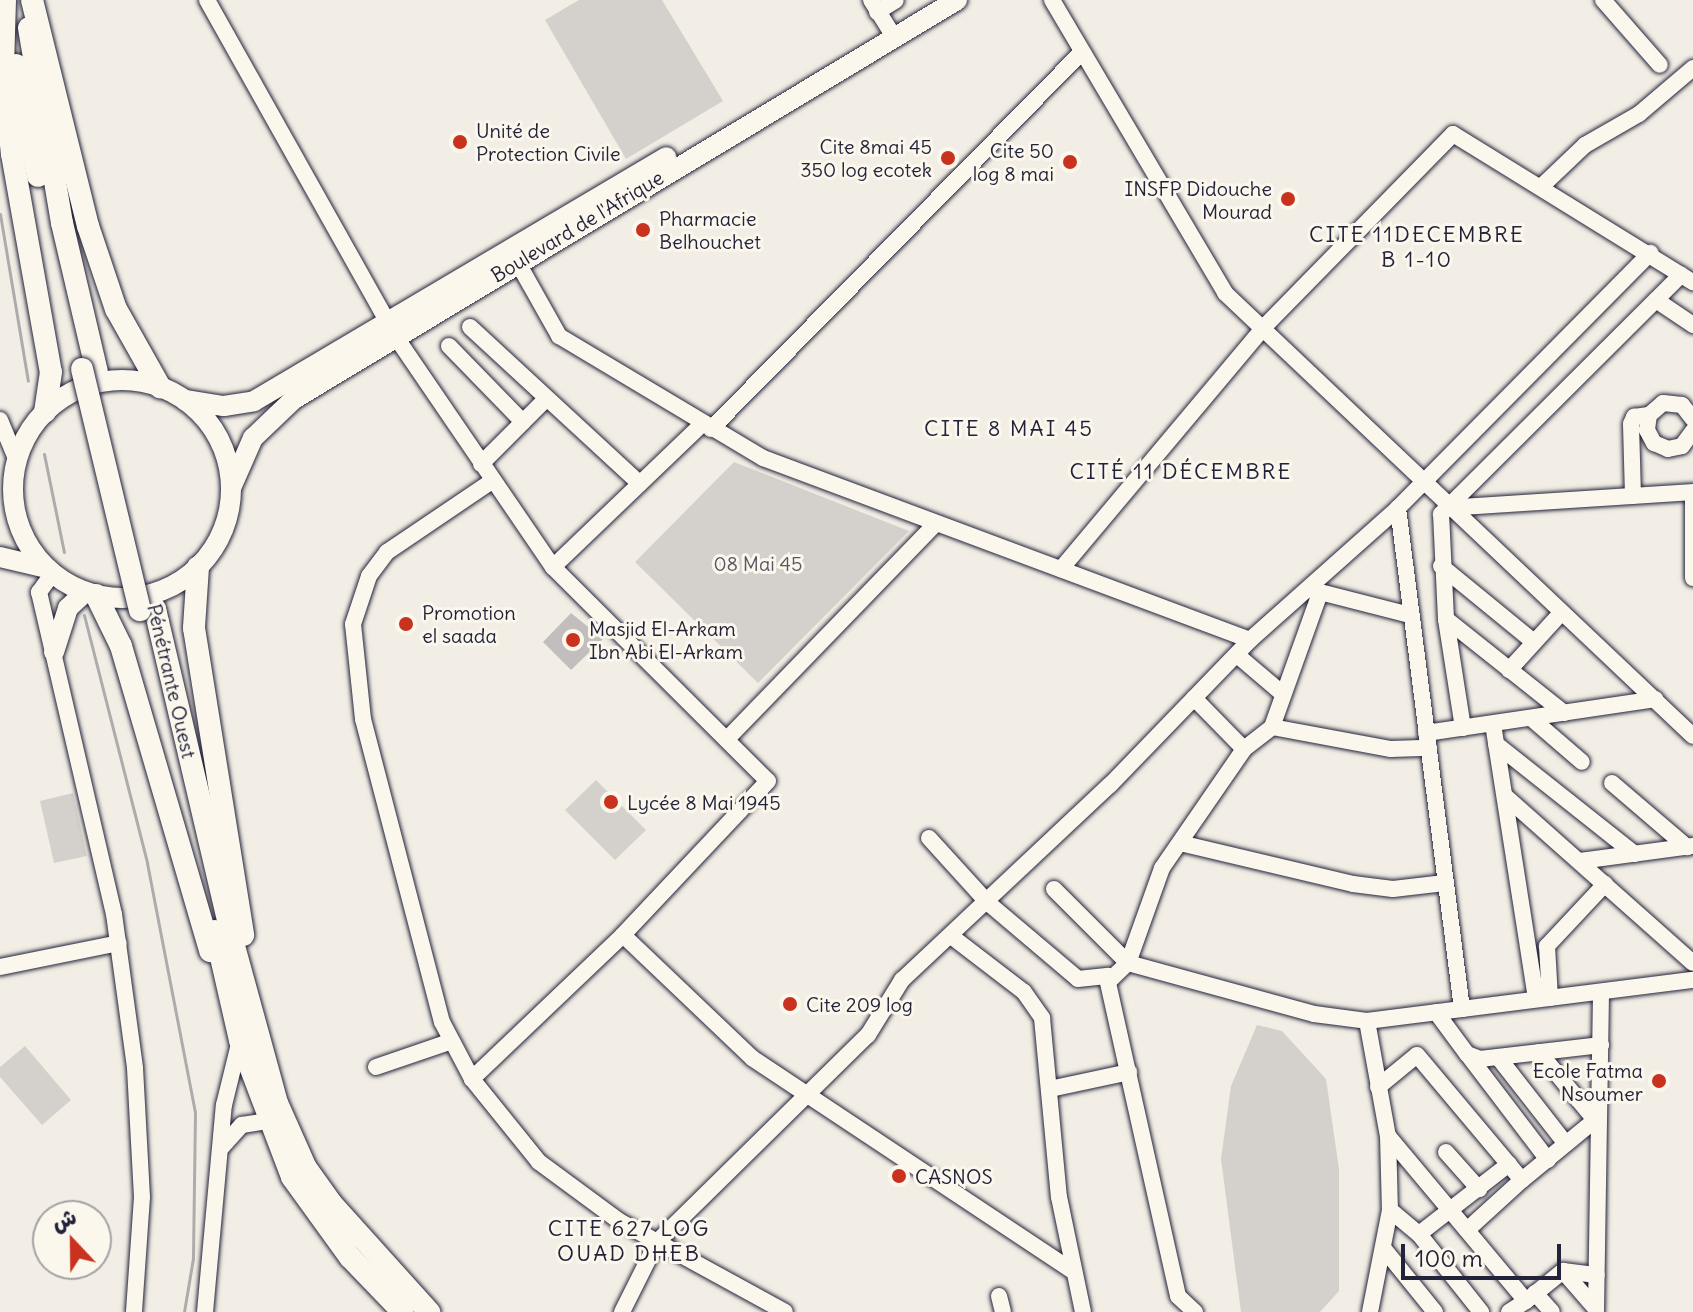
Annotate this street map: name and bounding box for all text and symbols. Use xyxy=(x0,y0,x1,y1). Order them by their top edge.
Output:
place label: Unité de Protection Civile xyxy=(476,118,620,165)
marker: Unité de Protection Civile xyxy=(451,133,469,151)
place label: Cite 8mai 45 350 log ecotek xyxy=(800,134,932,181)
place label: Cite 50 log 8 mai xyxy=(973,138,1054,185)
marker: Cite 8mai 45 350 log ecotek xyxy=(939,149,957,167)
marker: Cite 50 log 8 mai xyxy=(1061,153,1079,171)
street label: Boulevard de l'Afrique xyxy=(486,165,668,287)
place label: INSFP Didouche Mourad xyxy=(1125,176,1272,223)
marker: INSFP Didouche Mourad xyxy=(1279,190,1297,208)
place label: Pharmacie Belhouchet xyxy=(659,206,761,253)
marker: Pharmacie Belhouchet xyxy=(634,221,652,239)
district label: CITE 11DECEMBRE B 1-10 xyxy=(1309,221,1525,272)
district label: CITE 8 MAI 45 xyxy=(924,416,1094,442)
district label: CITÉ 11 DÉCEMBRE xyxy=(1069,459,1293,485)
park label: 08 Mai 45 xyxy=(713,551,803,575)
place label: Promotion el saada xyxy=(422,600,516,647)
street label: Pénétrante Ouest xyxy=(143,602,201,760)
marker: Promotion el saada xyxy=(397,615,415,633)
place label: Masjid El-Arkam Ibn Abi El-Arkam xyxy=(589,616,743,663)
marker: Masjid El-Arkam Ibn Abi El-Arkam xyxy=(564,631,582,649)
place label: Lycée 8 Mai 1945 xyxy=(627,790,781,814)
marker: Lycée 8 Mai 1945 xyxy=(602,793,620,811)
place label: Cite 209 log xyxy=(806,992,913,1016)
marker: Cite 209 log xyxy=(781,995,799,1013)
place label: Ecole Fatma Nsoumer xyxy=(1533,1058,1643,1105)
marker: Ecole Fatma Nsoumer xyxy=(1650,1072,1668,1090)
place label: CASNOS xyxy=(915,1164,993,1188)
marker: CASNOS xyxy=(890,1167,908,1185)
north arrow xyxy=(32,1200,112,1280)
text: ش xyxy=(47,1202,80,1237)
district label: CITE 627 LOG OUAD DHEB xyxy=(548,1215,710,1266)
scale bar xyxy=(1405,1228,1565,1278)
text: 100 m xyxy=(1415,1243,1483,1273)

